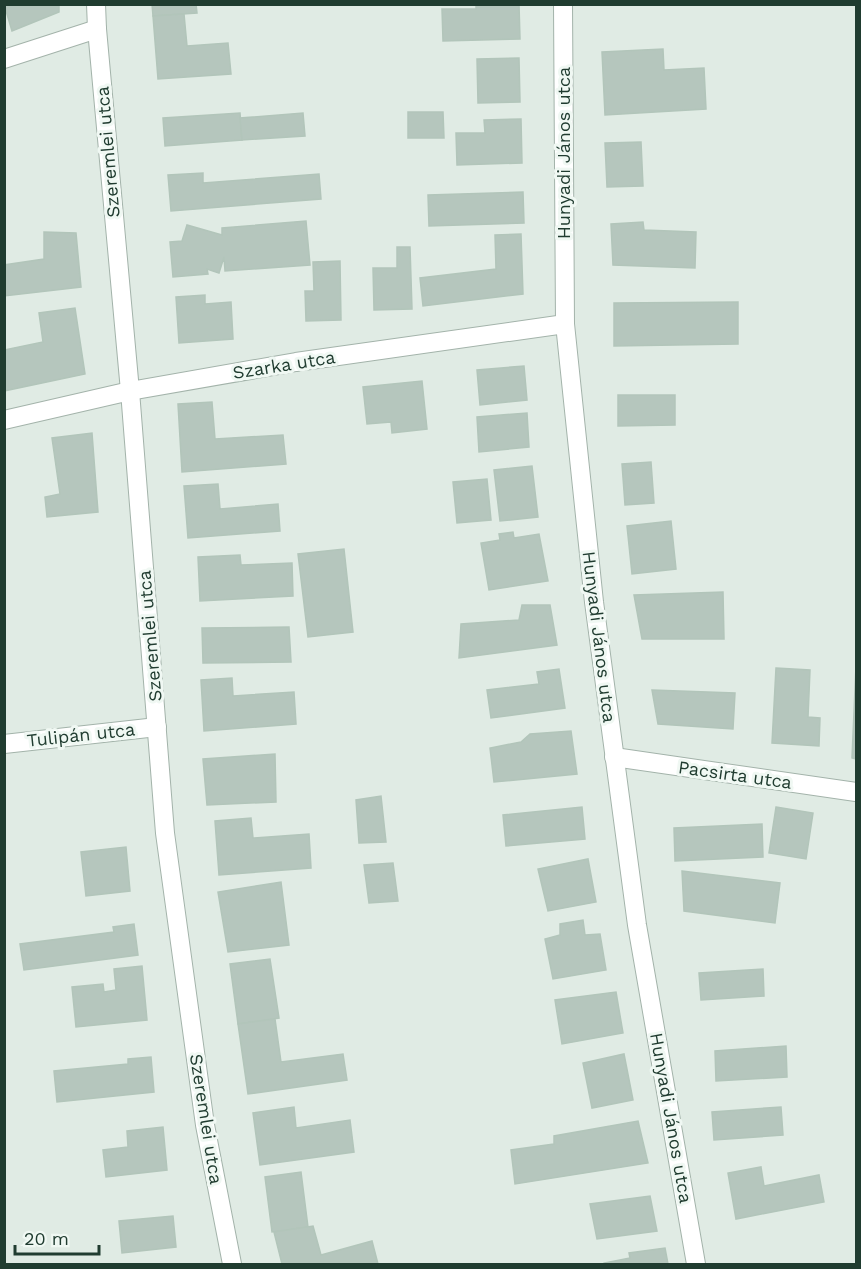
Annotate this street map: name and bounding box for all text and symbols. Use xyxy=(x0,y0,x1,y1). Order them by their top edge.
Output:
street label: Hunyadi János utca xyxy=(553,67,574,239)
street label: Szeremlei utca xyxy=(91,86,124,219)
street label: Szarka utca xyxy=(231,346,337,383)
street label: Hunyadi János utca xyxy=(579,550,620,724)
street label: Szeremlei utca xyxy=(133,570,166,703)
street label: Tulipán utca xyxy=(26,718,136,751)
street label: Pacsirta utca xyxy=(677,756,793,793)
street label: Hunyadi János utca xyxy=(646,1031,697,1205)
street label: Szeremlei utca xyxy=(186,1052,227,1186)
scale bar xyxy=(15,1218,99,1256)
text: 20 m xyxy=(24,1228,69,1249)

